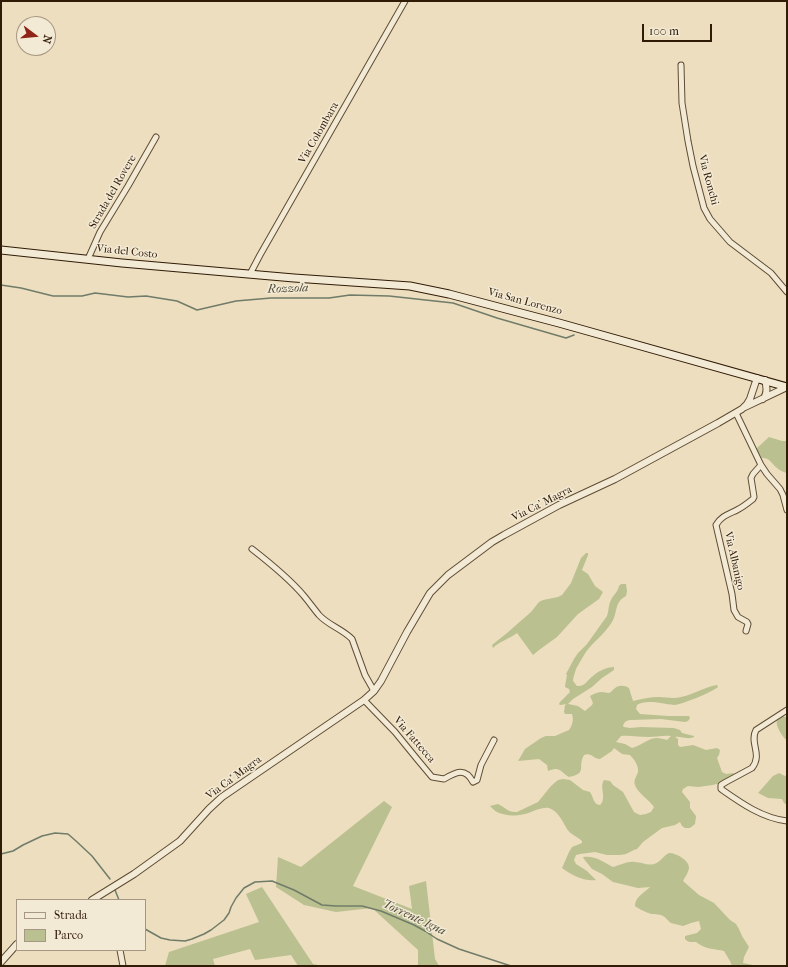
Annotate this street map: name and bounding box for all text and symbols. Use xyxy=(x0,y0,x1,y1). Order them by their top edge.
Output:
north arrow xyxy=(16,16,56,56)
scale bar xyxy=(644,16,714,42)
text: 100 m xyxy=(649,24,679,38)
text: N xyxy=(40,33,54,45)
street label: Via Colombara xyxy=(296,100,342,166)
street label: Strada del Rovere xyxy=(86,153,140,231)
street label: Via Ronchi xyxy=(695,153,721,207)
street label: Via del Costo xyxy=(96,242,158,262)
water label: Rozzola xyxy=(267,281,309,297)
street label: Via San Lorenzo xyxy=(486,286,564,318)
street label: Via Ca' Magra xyxy=(510,483,574,525)
street label: Via Albanigo xyxy=(721,530,747,592)
street label: Via Fattecca xyxy=(390,714,438,766)
street label: Via Ca' Magra xyxy=(203,753,265,803)
water label: Torrente Igna xyxy=(380,897,448,939)
legend xyxy=(16,899,146,951)
text: Strada xyxy=(54,908,87,922)
text: Parco xyxy=(54,928,83,942)

